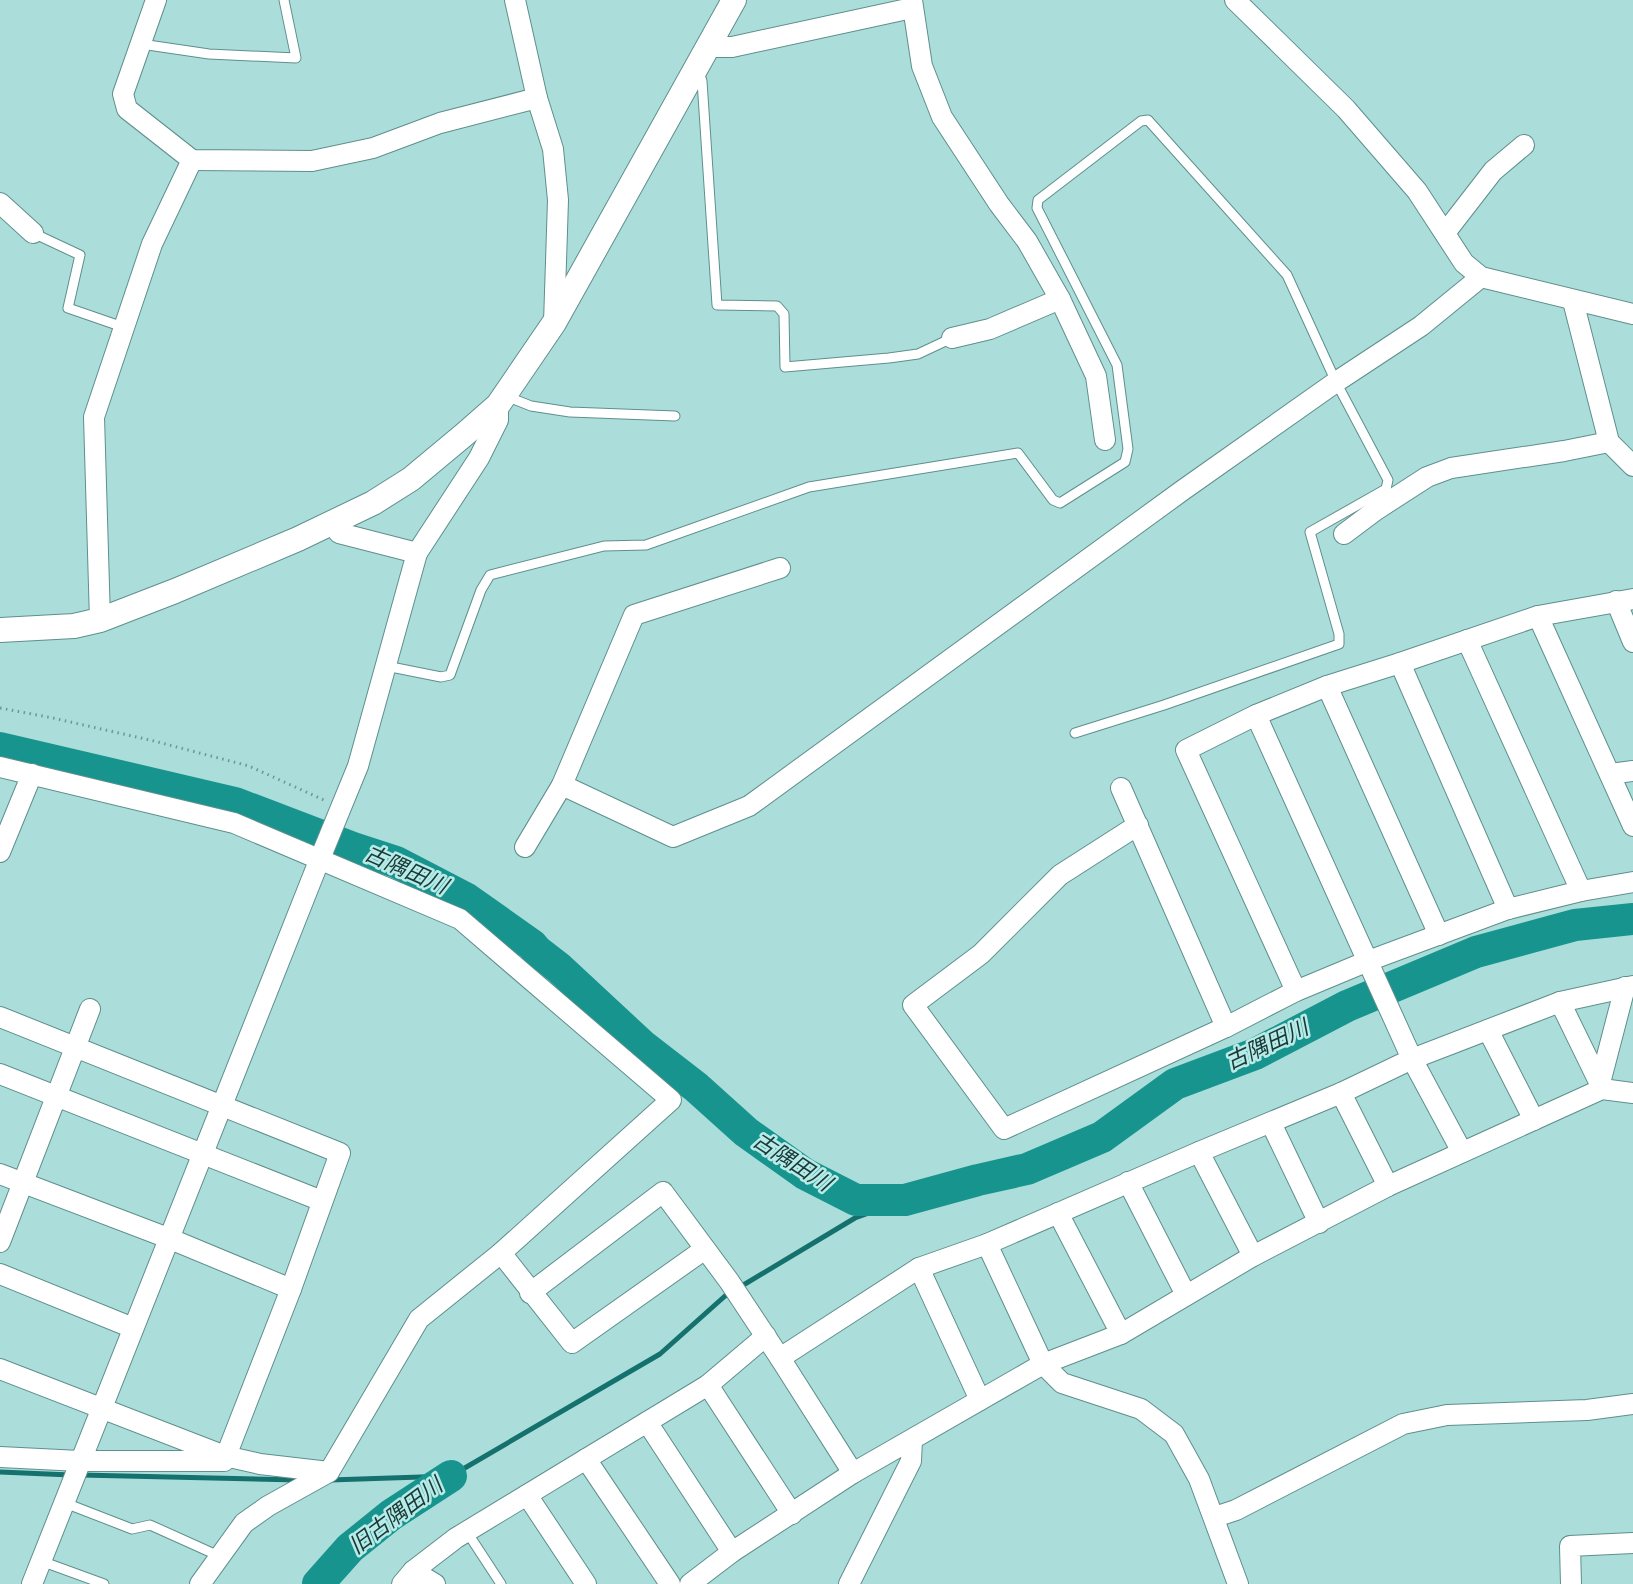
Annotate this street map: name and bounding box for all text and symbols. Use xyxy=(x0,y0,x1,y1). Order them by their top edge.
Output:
water label: 古隅田川 xyxy=(361,841,453,899)
water label: 古隅田川 xyxy=(1222,1015,1313,1074)
water label: 古隅田川 xyxy=(749,1128,837,1196)
water label: 旧古隅田川 xyxy=(345,1472,448,1558)

